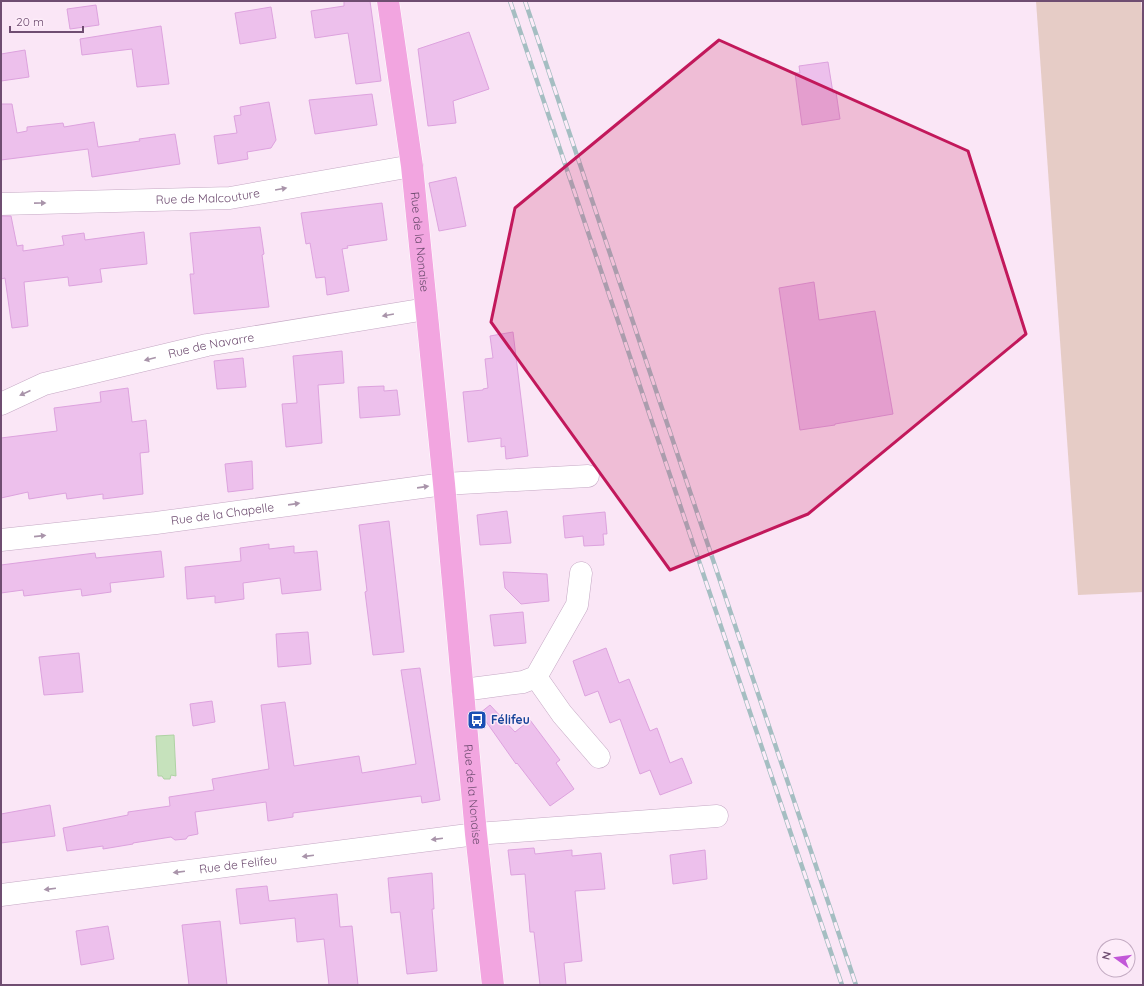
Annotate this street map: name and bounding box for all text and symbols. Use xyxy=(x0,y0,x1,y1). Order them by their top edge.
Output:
scale bar xyxy=(10,8,83,34)
text: 20 m xyxy=(16,14,44,29)
street label: Rue de Malcouture xyxy=(156,185,261,207)
one-way arrow xyxy=(275,186,287,192)
street label: Rue de la Nonaise xyxy=(408,191,433,293)
one-way arrow xyxy=(34,200,46,207)
one-way arrow xyxy=(382,312,394,318)
street label: Rue de Navarre xyxy=(166,329,255,361)
one-way arrow xyxy=(144,356,156,362)
one-way arrow xyxy=(19,390,31,396)
one-way arrow xyxy=(416,483,429,490)
street label: Rue de la Chapelle xyxy=(170,499,275,528)
one-way arrow xyxy=(288,501,300,507)
one-way arrow xyxy=(34,533,46,539)
bus stop icon: Félifeu xyxy=(466,709,488,731)
place label: Félifeu xyxy=(491,712,530,727)
street label: Rue de la Nonaise xyxy=(461,743,485,845)
one-way arrow xyxy=(431,836,443,842)
street label: Rue de Felifeu xyxy=(198,852,278,876)
one-way arrow xyxy=(302,853,314,859)
one-way arrow xyxy=(173,869,185,875)
one-way arrow xyxy=(44,886,56,892)
north arrow xyxy=(1096,938,1136,978)
text: N xyxy=(1099,950,1114,961)

